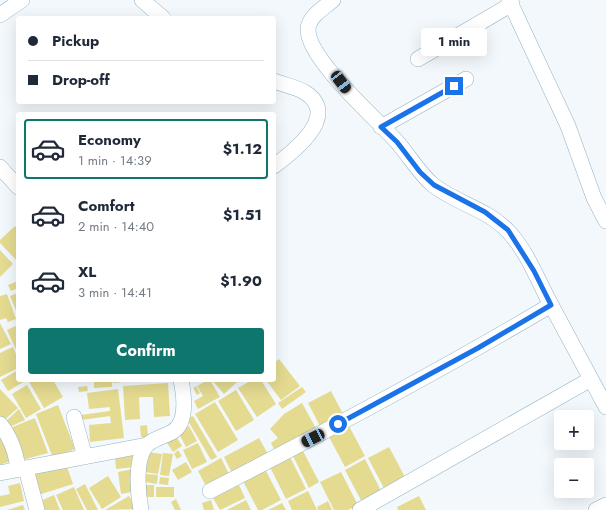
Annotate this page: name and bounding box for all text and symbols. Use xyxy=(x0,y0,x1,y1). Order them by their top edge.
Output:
callout: 1 min xyxy=(421,28,487,56)
text: Pickup xyxy=(52,30,99,52)
text: 1 min xyxy=(438,32,470,51)
text: Drop-off xyxy=(52,69,110,91)
car xyxy=(329,69,353,95)
route end xyxy=(445,77,463,95)
text: Economy xyxy=(78,129,141,151)
icon: car xyxy=(30,131,66,167)
text: $1.12 xyxy=(223,138,262,160)
text: 1 min · 14:39 xyxy=(78,151,152,170)
text: Comfort xyxy=(78,195,135,217)
icon: car xyxy=(30,197,66,233)
text: $1.51 xyxy=(223,204,262,226)
text: 2 min · 14:40 xyxy=(78,217,154,236)
text: XL xyxy=(78,261,96,283)
icon: car xyxy=(30,263,66,299)
text: $1.90 xyxy=(220,270,262,292)
text: 3 min · 14:41 xyxy=(78,283,152,302)
button: Confirm xyxy=(28,328,264,374)
map controls xyxy=(554,410,594,498)
button: + xyxy=(554,410,594,450)
route start xyxy=(329,415,347,433)
car xyxy=(300,427,326,449)
button: − xyxy=(554,458,594,498)

